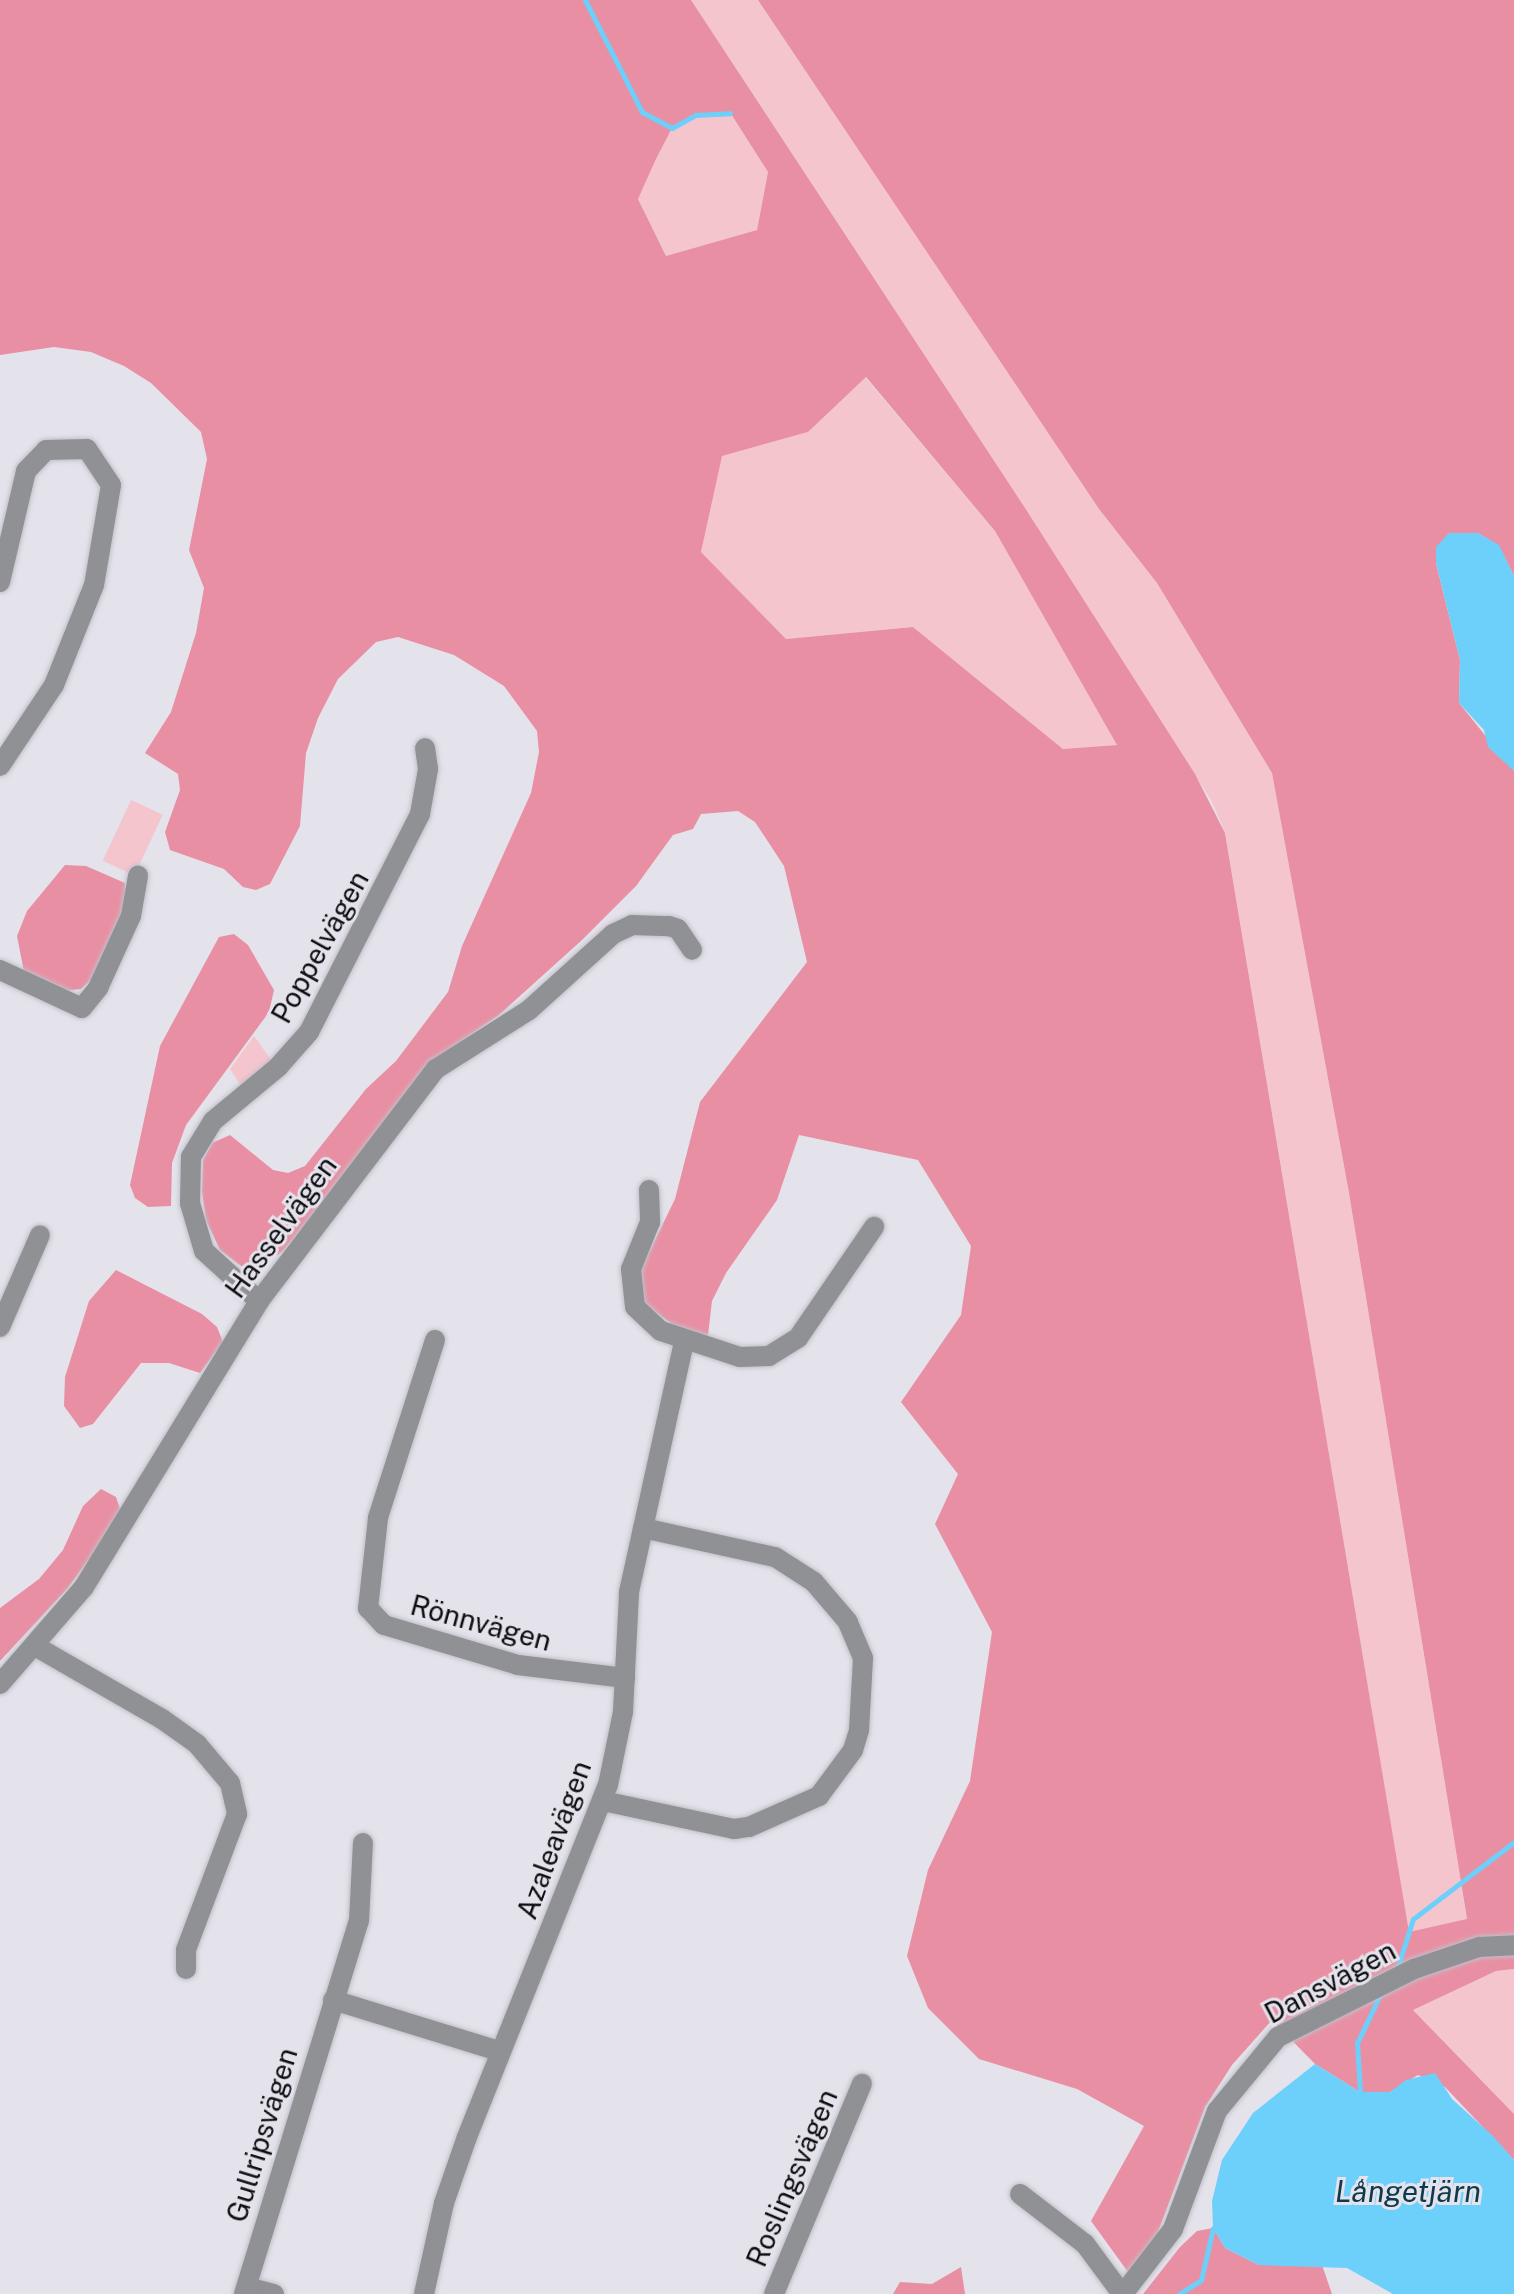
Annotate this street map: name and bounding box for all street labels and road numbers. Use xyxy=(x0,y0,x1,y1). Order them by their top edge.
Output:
street label: Poppelvägen xyxy=(264,865,376,1029)
street label: Hasselvägen xyxy=(218,1150,344,1304)
street label: Rönnvägen xyxy=(407,1588,555,1658)
street label: Azaleavägen xyxy=(510,1756,598,1924)
street label: Dansvägen xyxy=(1259,1934,1401,2030)
street label: Gullripsvägen xyxy=(220,2044,304,2226)
street label: Roslingsvägen xyxy=(740,2084,844,2272)

